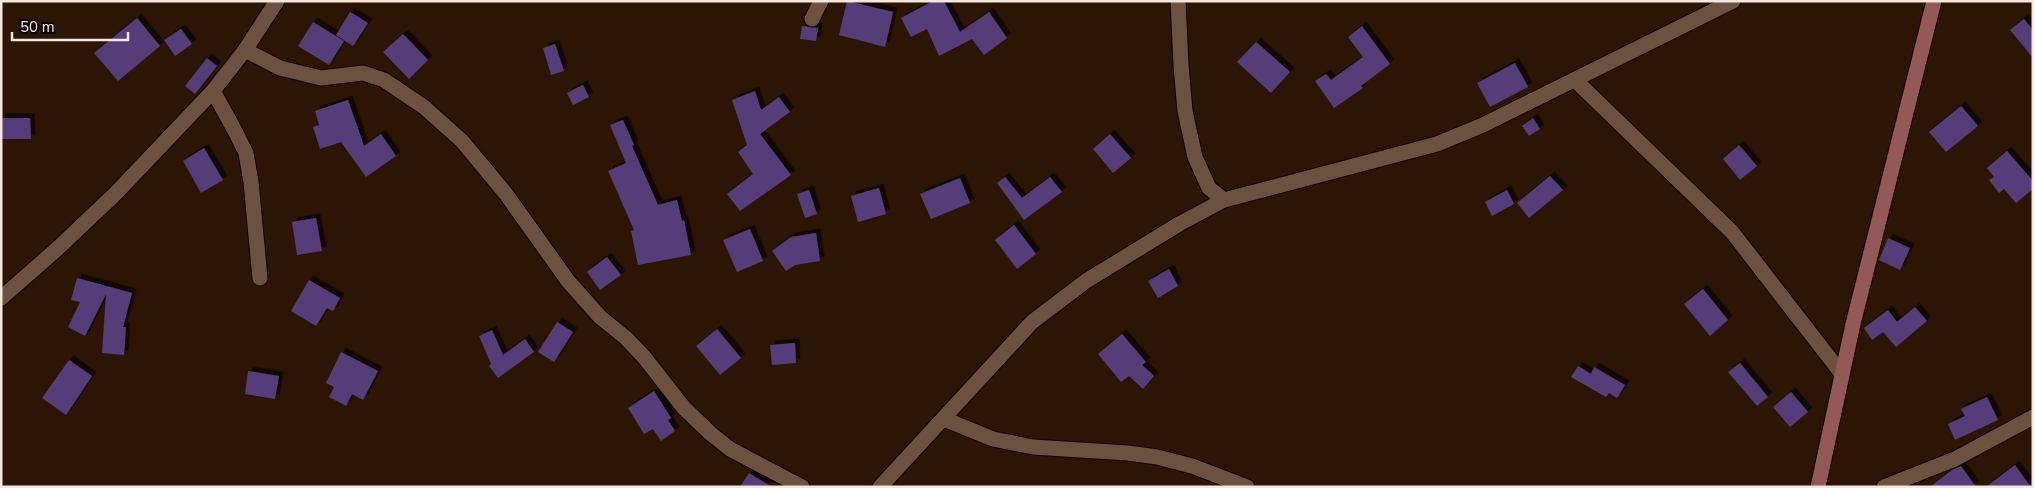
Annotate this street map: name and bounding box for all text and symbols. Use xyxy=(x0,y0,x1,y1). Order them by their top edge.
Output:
scale bar xyxy=(12,10,129,42)
text: 50 m xyxy=(20,17,55,37)

